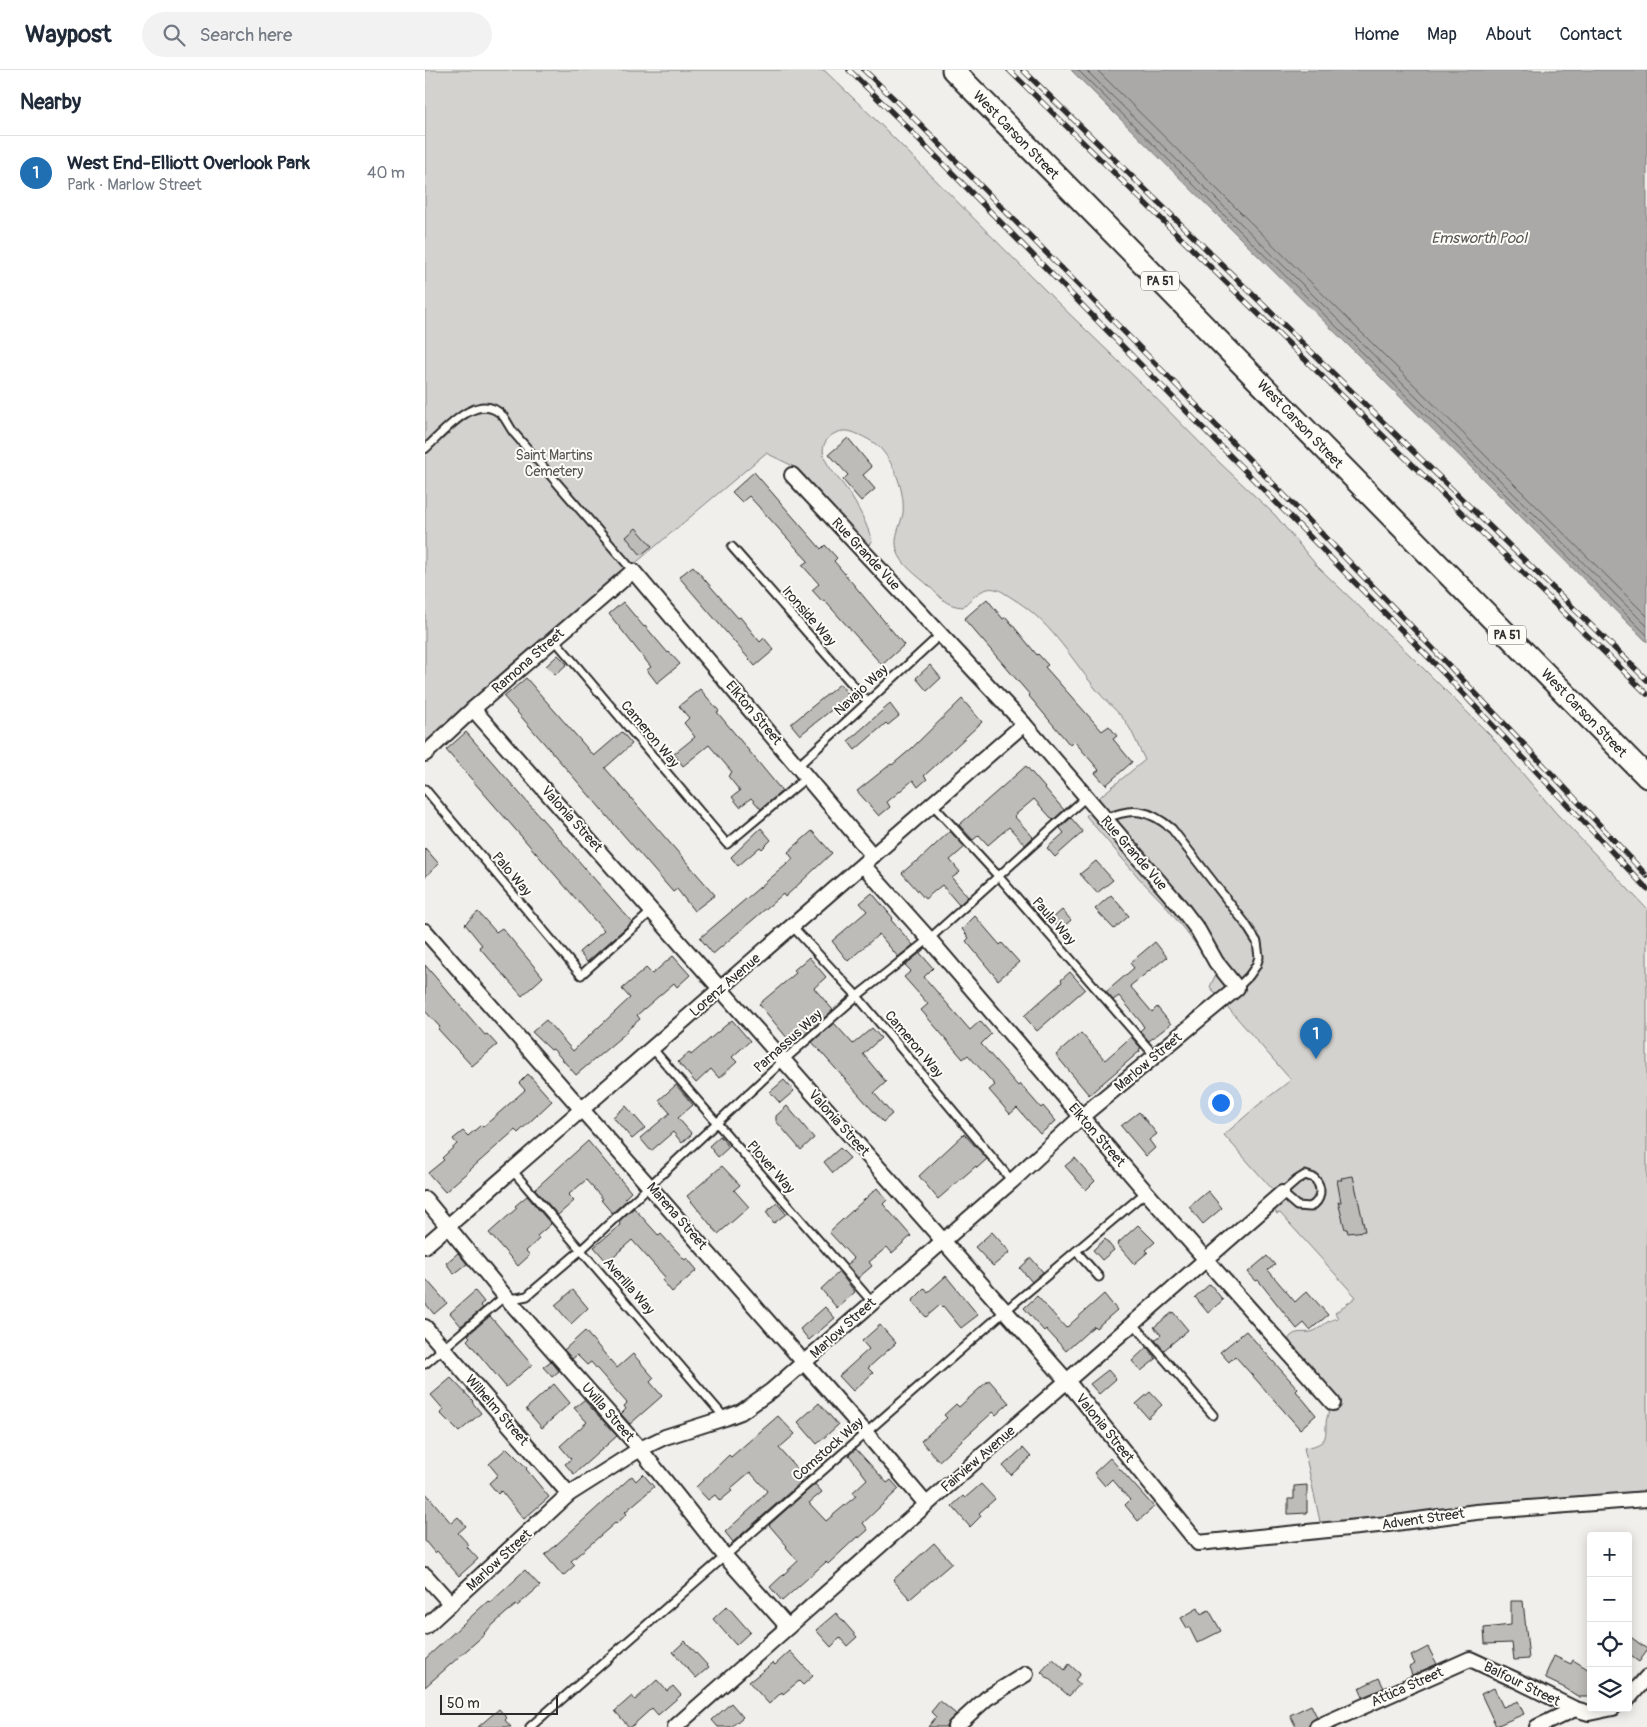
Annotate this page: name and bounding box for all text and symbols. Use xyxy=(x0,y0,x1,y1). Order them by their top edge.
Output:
search box xyxy=(142,12,492,57)
text: Waypost xyxy=(25,20,112,49)
icon: search xyxy=(160,21,188,49)
text: Search here xyxy=(200,23,292,47)
text: Home xyxy=(1354,23,1399,46)
text: Map xyxy=(1427,23,1457,46)
text: About xyxy=(1485,23,1531,46)
text: Contact xyxy=(1559,23,1622,46)
street label: West Carson Street xyxy=(969,87,1063,183)
text: Nearby xyxy=(20,89,81,116)
text: West End-Elliott Overlook Park xyxy=(67,151,310,175)
text: 1 xyxy=(33,163,39,183)
text: 40 m xyxy=(367,163,405,183)
text: Park · Marlow Street xyxy=(67,175,202,195)
water label: Emsworth Pool xyxy=(1431,229,1528,248)
road number: PA 51 xyxy=(1141,272,1179,290)
street label: West Carson Street xyxy=(1253,376,1347,472)
park label: Saint Martins Cemetery xyxy=(516,447,593,480)
street label: Rue Grande Vue xyxy=(828,514,904,594)
street label: Ironside Way xyxy=(778,583,840,649)
street label: Ramona Street xyxy=(489,625,568,697)
road number: PA 51 xyxy=(1488,626,1526,644)
street label: Navajo Way xyxy=(831,661,891,719)
street label: West Carson Street xyxy=(1537,665,1631,761)
street label: Elkton Street xyxy=(722,678,786,749)
street label: Cameron Way xyxy=(617,697,683,771)
street label: Valonia Street xyxy=(538,782,607,856)
street label: Rue Grande Vue xyxy=(1097,812,1171,894)
street label: Palo Way xyxy=(489,849,535,899)
street label: Paula Way xyxy=(1029,894,1079,948)
street label: Lorenz Avenue xyxy=(686,950,764,1020)
street label: Parnassus Way xyxy=(750,1006,826,1076)
street label: Cameron Way xyxy=(881,1007,947,1081)
pin: 1 xyxy=(1300,1018,1332,1059)
street label: Marlow Street xyxy=(1111,1029,1185,1095)
street label: Valonia Street xyxy=(805,1086,874,1160)
your location xyxy=(1208,1090,1234,1116)
street label: Elkton Street xyxy=(1065,1100,1129,1170)
street label: Plover Way xyxy=(744,1137,799,1197)
street label: Marena Street xyxy=(643,1179,711,1253)
street label: Averilla Way xyxy=(600,1254,658,1318)
street label: Marlow Street xyxy=(807,1294,880,1362)
street label: Wilhelm Street xyxy=(462,1371,533,1449)
street label: Uvilla Street xyxy=(578,1379,638,1445)
street label: Valonia Street xyxy=(1072,1390,1138,1466)
street label: Comstock Way xyxy=(789,1414,867,1484)
street label: Fairview Avenue xyxy=(937,1422,1019,1496)
street label: Advent Street xyxy=(1381,1505,1466,1533)
street label: Marlow Street xyxy=(463,1525,535,1594)
map controls xyxy=(1587,1532,1632,1712)
button: + xyxy=(1587,1532,1632,1577)
button: − xyxy=(1587,1577,1632,1622)
button: locate xyxy=(1587,1622,1632,1667)
street label: Balfour Street xyxy=(1481,1658,1563,1710)
street label: Attica Street xyxy=(1368,1663,1446,1711)
button: layers xyxy=(1587,1667,1632,1712)
scale bar xyxy=(440,1692,557,1715)
text: 50 m xyxy=(447,1695,480,1712)

